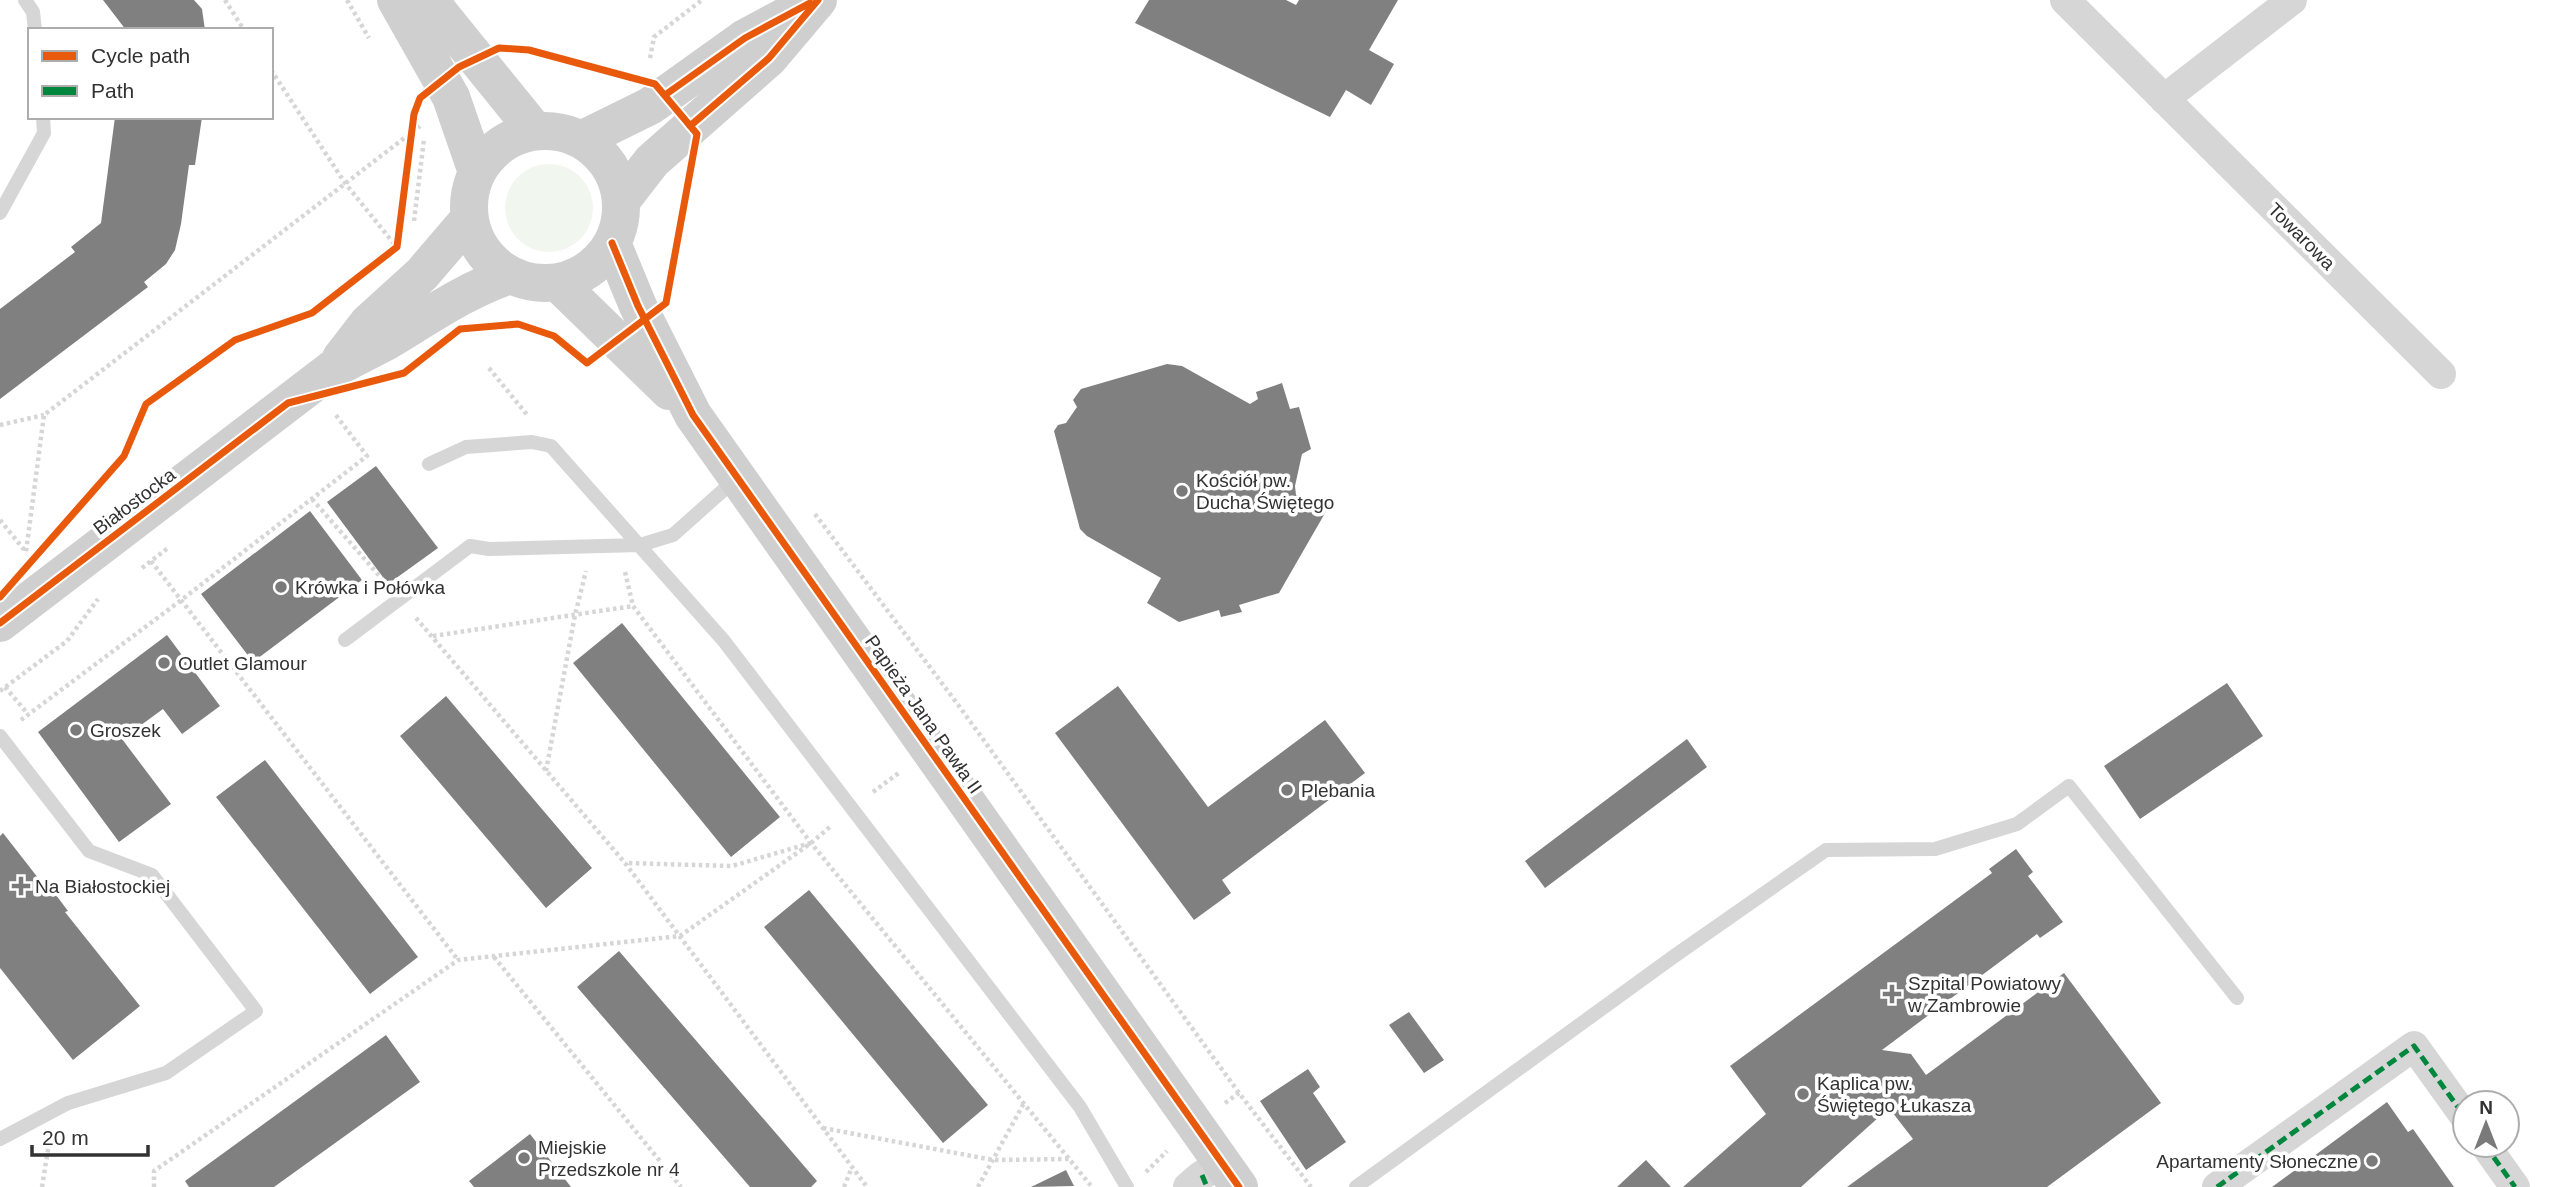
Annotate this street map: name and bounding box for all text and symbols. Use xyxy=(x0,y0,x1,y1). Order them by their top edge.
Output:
legend xyxy=(28,28,273,119)
text: Cycle path xyxy=(91,44,190,67)
text: Path xyxy=(91,79,134,102)
street label: Towarowa xyxy=(2264,199,2340,274)
street label: Białostocka xyxy=(89,464,180,539)
place label: Kościół pw. Ducha Świętego xyxy=(1196,470,1334,513)
marker: Kościół pw. Ducha Świętego xyxy=(1174,483,1190,499)
place label: Krówka i Połówka xyxy=(295,577,445,598)
marker: Krówka i Połówka xyxy=(273,579,289,595)
street label: Papieża Jana Pawła II xyxy=(861,631,986,797)
place label: Outlet Glamour xyxy=(178,653,307,674)
marker: Outlet Glamour xyxy=(156,655,172,671)
place label: Groszek xyxy=(90,720,161,741)
marker: Groszek xyxy=(68,722,84,738)
place label: Plebania xyxy=(1301,780,1375,801)
marker: Plebania xyxy=(1279,782,1295,798)
place label: Na Białostockiej xyxy=(35,876,170,897)
marker: Na Białostockiej xyxy=(13,878,29,894)
place label: Szpital Powiatowy w Zambrowie xyxy=(1907,973,2062,1016)
marker: Szpital Powiatowy w Zambrowie xyxy=(1882,984,1902,1004)
place label: Kaplica pw. Świętego Łukasza xyxy=(1817,1073,1972,1116)
marker: Kaplica pw. Świętego Łukasza xyxy=(1795,1086,1811,1102)
north arrow xyxy=(2451,1089,2521,1159)
text: N xyxy=(2479,1097,2493,1118)
scale bar xyxy=(32,1114,147,1158)
text: 20 m xyxy=(42,1126,89,1149)
place label: Miejskie Przedszkole nr 4 xyxy=(538,1137,680,1180)
marker: Miejskie Przedszkole nr 4 xyxy=(516,1150,532,1166)
place label: Apartamenty Słoneczne xyxy=(2156,1151,2358,1172)
marker: Apartamenty Słoneczne xyxy=(2364,1153,2380,1169)

